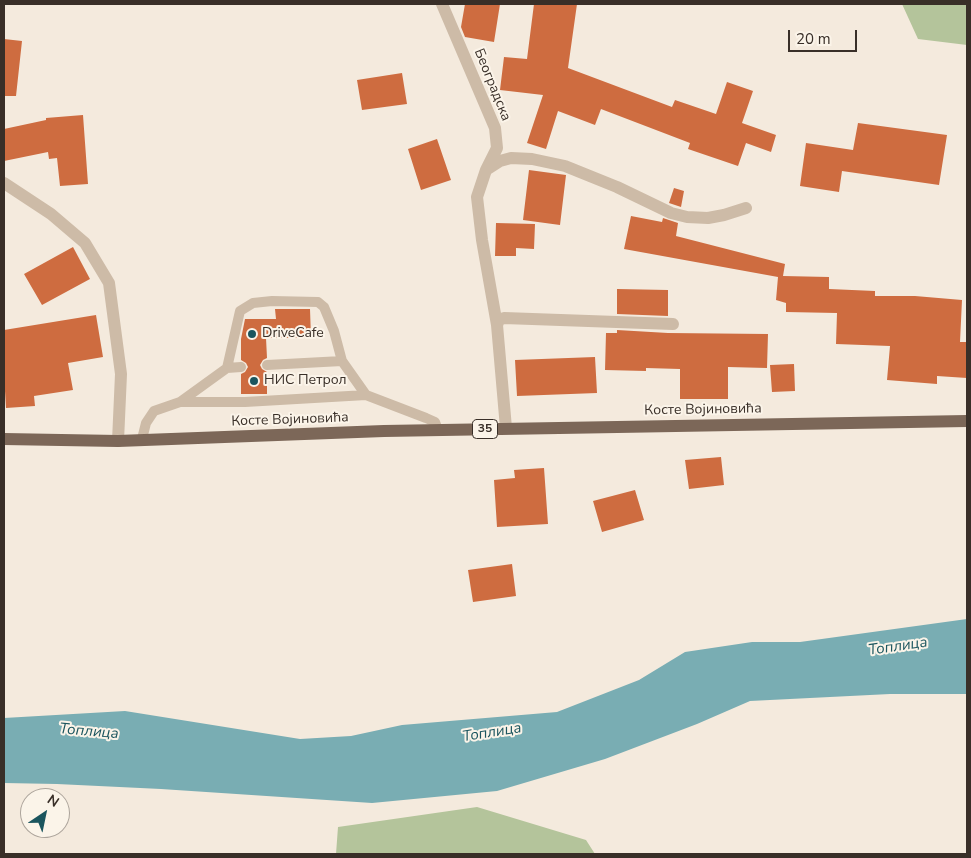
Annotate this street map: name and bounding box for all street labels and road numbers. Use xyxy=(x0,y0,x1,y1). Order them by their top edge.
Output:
street label: Београдска xyxy=(470,46,514,124)
street label: Косте Војиновића xyxy=(644,401,762,419)
street label: Косте Војиновића xyxy=(231,410,349,430)
road number: 35 xyxy=(472,419,498,438)

